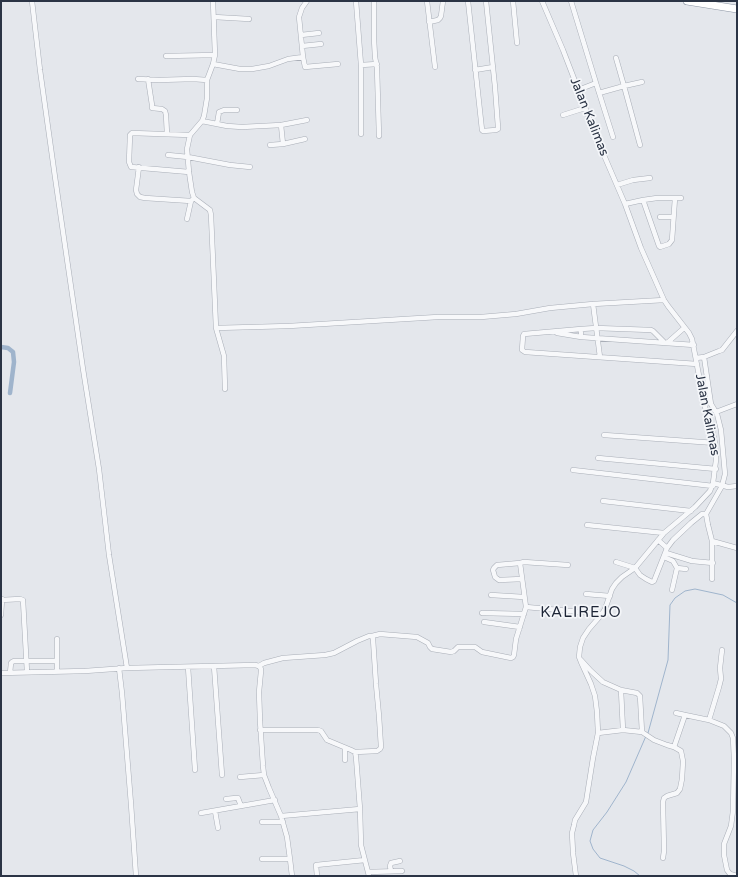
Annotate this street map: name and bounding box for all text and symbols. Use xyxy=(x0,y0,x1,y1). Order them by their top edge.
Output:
street label: Jalan Kalimas xyxy=(566,76,612,158)
street label: Jalan Kalimas xyxy=(691,373,723,457)
district label: KALIREJO xyxy=(540,604,622,622)

